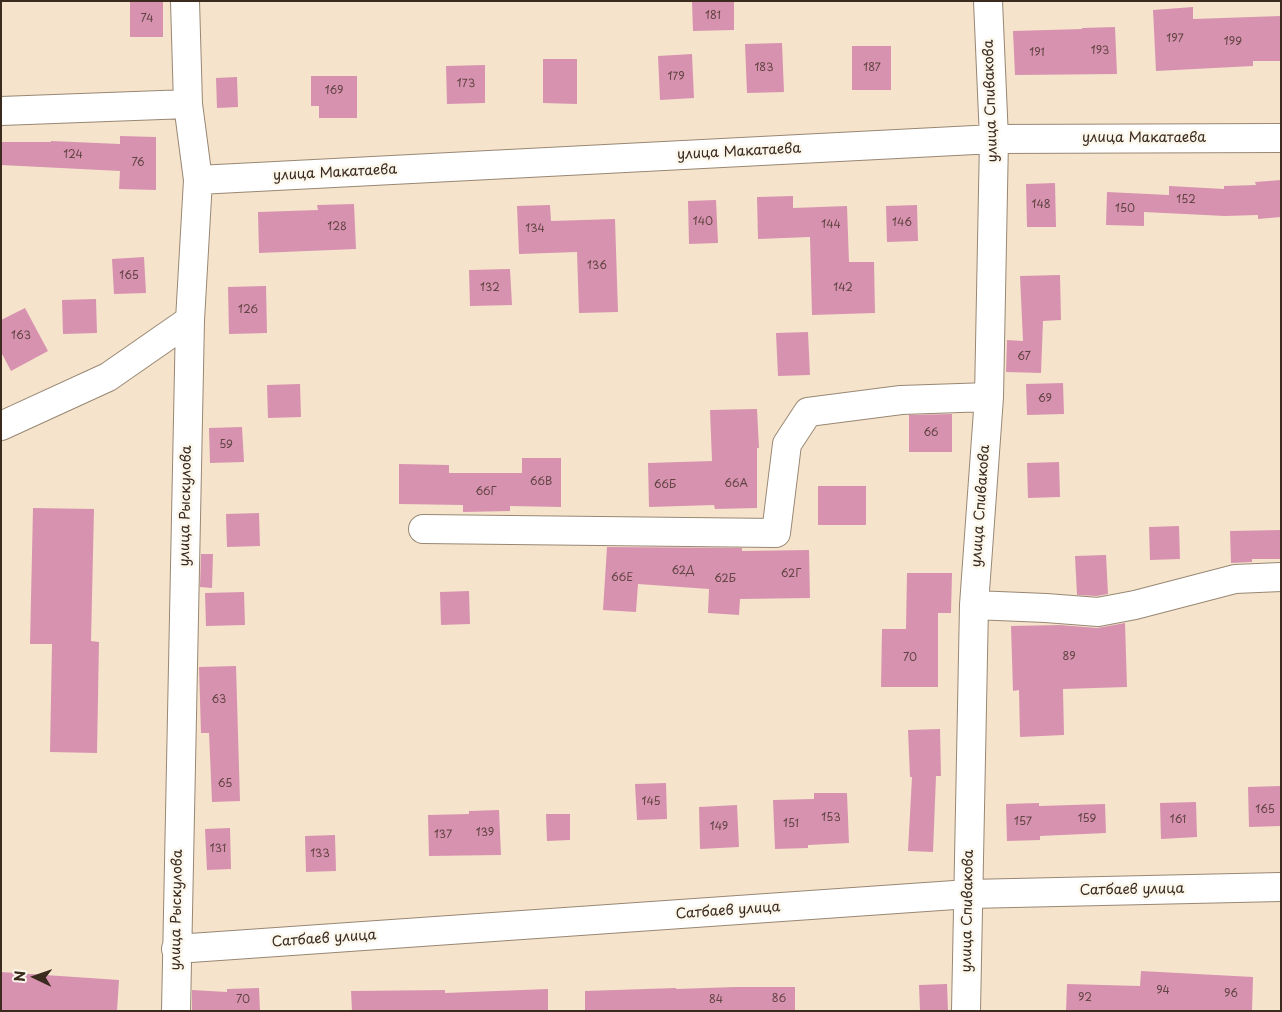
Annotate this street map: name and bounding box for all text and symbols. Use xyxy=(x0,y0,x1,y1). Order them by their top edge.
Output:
house number: 181 xyxy=(705,9,721,23)
house number: 74 xyxy=(140,12,154,26)
house number: 197 xyxy=(1166,32,1184,46)
house number: 199 xyxy=(1224,35,1242,49)
street label: улица Спивакова xyxy=(980,39,1002,163)
house number: 193 xyxy=(1091,44,1109,58)
house number: 191 xyxy=(1029,46,1045,60)
house number: 183 xyxy=(754,61,774,75)
house number: 187 xyxy=(863,61,881,75)
house number: 179 xyxy=(667,70,685,84)
house number: 173 xyxy=(457,77,475,91)
house number: 169 xyxy=(325,84,343,98)
street label: улица Макатаева xyxy=(1082,130,1206,146)
street label: улица Макатаева xyxy=(677,140,801,164)
house number: 124 xyxy=(63,148,83,162)
house number: 76 xyxy=(131,156,145,170)
street label: улица Макатаева xyxy=(273,161,397,185)
house number: 152 xyxy=(1176,193,1196,207)
house number: 148 xyxy=(1031,198,1051,212)
house number: 150 xyxy=(1115,202,1135,216)
house number: 140 xyxy=(693,215,713,229)
house number: 146 xyxy=(892,216,912,230)
house number: 144 xyxy=(821,218,841,232)
house number: 128 xyxy=(327,220,347,234)
house number: 134 xyxy=(525,222,545,236)
house number: 136 xyxy=(587,259,607,273)
house number: 165 xyxy=(119,269,139,283)
house number: 132 xyxy=(480,281,500,295)
house number: 142 xyxy=(833,281,853,295)
house number: 126 xyxy=(238,303,258,317)
house number: 163 xyxy=(11,329,31,343)
house number: 67 xyxy=(1017,350,1031,364)
house number: 69 xyxy=(1038,392,1052,406)
house number: 66 xyxy=(923,426,939,440)
house number: 59 xyxy=(219,438,233,452)
street label: улица Спивакова xyxy=(968,444,994,568)
street label: улица Рыскулова xyxy=(177,445,195,567)
house number: 66В xyxy=(530,475,552,489)
house number: 66А xyxy=(724,477,748,491)
house number: 66Б xyxy=(654,478,676,492)
house number: 66Г xyxy=(475,485,497,499)
house number: 62Д xyxy=(671,564,695,578)
house number: 62Г xyxy=(781,567,801,581)
house number: 66Е xyxy=(611,571,633,585)
house number: 62Б xyxy=(714,572,736,586)
house number: 89 xyxy=(1062,650,1076,664)
house number: 70 xyxy=(903,651,917,665)
house number: 63 xyxy=(212,693,226,707)
house number: 65 xyxy=(218,777,232,791)
house number: 145 xyxy=(641,795,661,809)
house number: 165 xyxy=(1255,803,1275,817)
house number: 153 xyxy=(821,811,841,825)
house number: 159 xyxy=(1078,812,1096,826)
house number: 161 xyxy=(1170,813,1186,827)
house number: 157 xyxy=(1014,815,1032,829)
house number: 151 xyxy=(783,817,799,831)
house number: 149 xyxy=(710,820,728,834)
house number: 139 xyxy=(476,826,494,840)
house number: 137 xyxy=(434,828,452,842)
house number: 131 xyxy=(210,842,226,856)
house number: 133 xyxy=(310,847,330,861)
street label: улица Рыскулова xyxy=(168,849,186,971)
street label: улица Спивакова xyxy=(959,849,977,973)
street label: Сатбаев улица xyxy=(1080,881,1184,899)
street label: Сатбаев улица xyxy=(675,899,781,923)
street label: Сатбаев улица xyxy=(271,927,377,951)
north arrow xyxy=(10,952,60,1002)
text: N xyxy=(9,970,30,982)
house number: 94 xyxy=(1156,984,1170,998)
house number: 96 xyxy=(1224,987,1238,1001)
house number: 92 xyxy=(1078,991,1092,1005)
house number: 86 xyxy=(772,992,786,1006)
house number: 70 xyxy=(236,993,250,1007)
house number: 84 xyxy=(709,993,723,1007)

